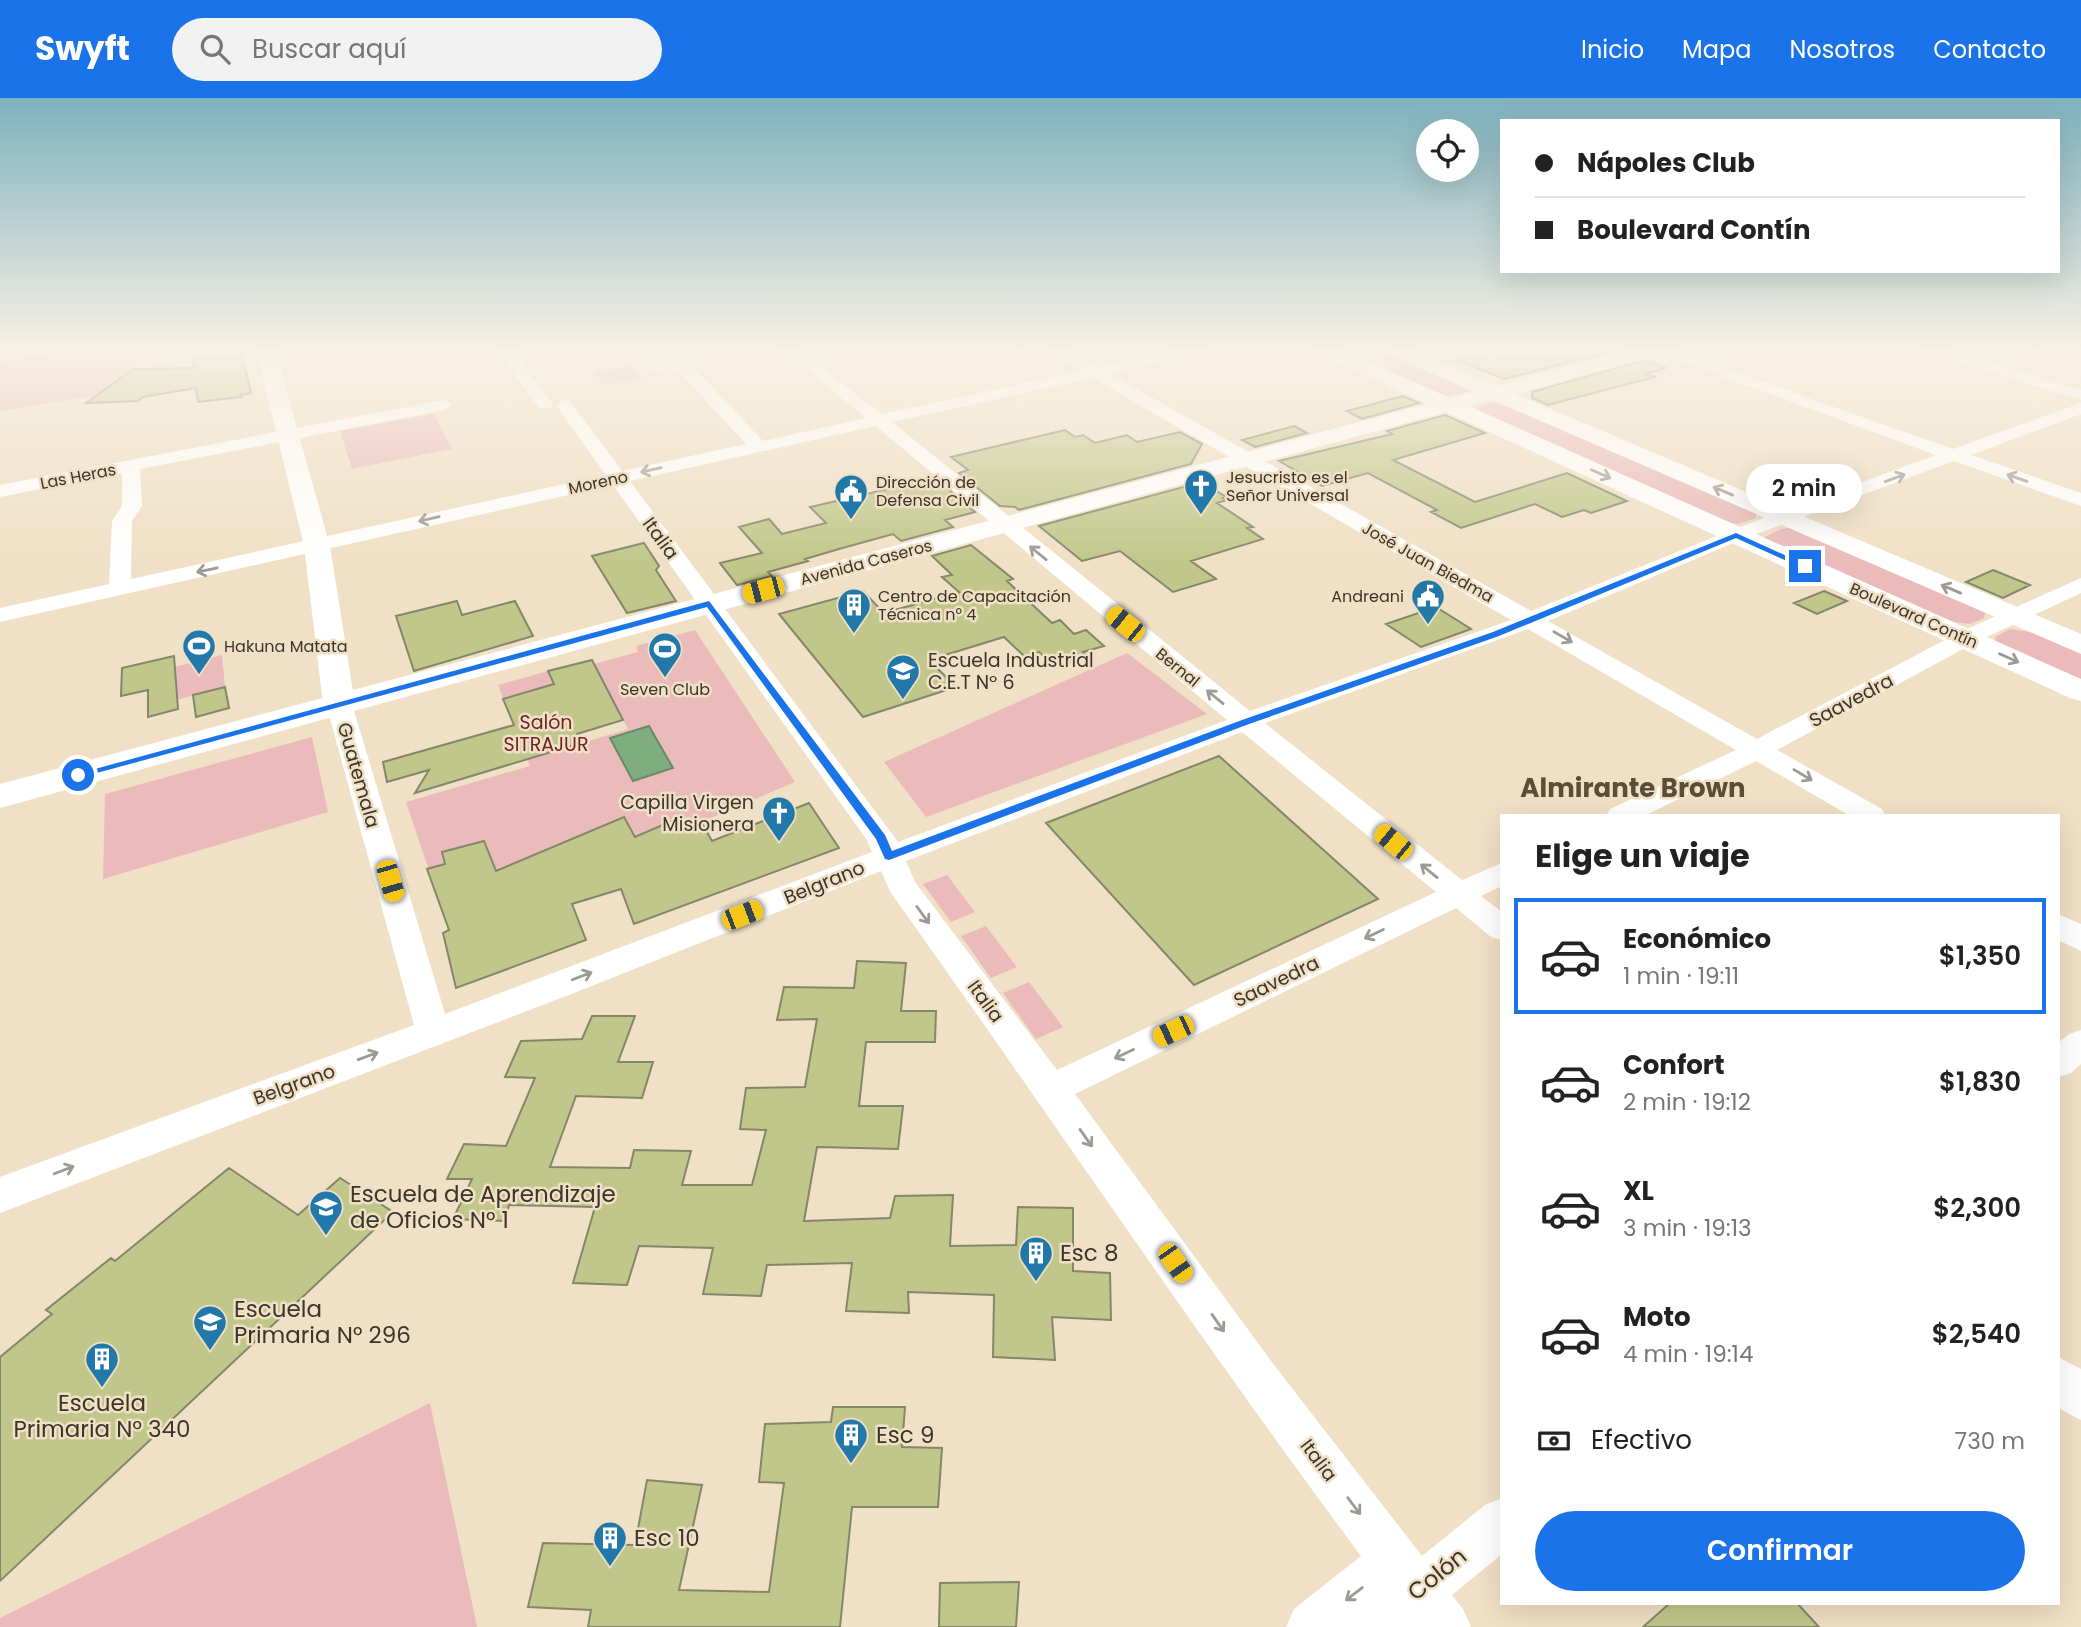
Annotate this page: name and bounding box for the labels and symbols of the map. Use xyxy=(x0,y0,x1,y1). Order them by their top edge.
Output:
street label: Las Heras xyxy=(38,458,118,495)
one-way arrow xyxy=(640,464,663,477)
callout: 2 min xyxy=(1747,464,1863,514)
street label: Moreno xyxy=(566,465,630,500)
place label: Jesucristo es el Señor Universal xyxy=(1226,466,1349,507)
church icon: Jesucristo es el Señor Universal xyxy=(1182,467,1220,516)
one-way arrow xyxy=(1590,468,1611,481)
one-way arrow xyxy=(1884,470,1906,483)
place label: Dirección de Defensa Civil xyxy=(876,471,979,512)
one-way arrow xyxy=(2006,471,2028,483)
public building icon: Dirección de Defensa Civil xyxy=(832,472,870,521)
one-way arrow xyxy=(1712,484,1734,497)
street label: Italia xyxy=(636,511,685,565)
one-way arrow xyxy=(418,513,441,526)
street label: José Juan Biedma xyxy=(1358,517,1498,608)
street label: Avenida Caseros xyxy=(798,534,935,591)
one-way arrow xyxy=(1030,545,1048,561)
route end xyxy=(1789,550,1821,582)
one-way arrow xyxy=(196,563,219,577)
car xyxy=(740,574,787,606)
public building icon: Andreani xyxy=(1409,577,1447,626)
street label: Boulevard Contín xyxy=(1846,577,1981,654)
one-way arrow xyxy=(1940,582,1962,595)
place label: Centro de Capacitación Técnica n° 4 xyxy=(878,585,1071,626)
place label: Andreani xyxy=(1331,585,1404,608)
building icon: Centro de Capacitación Técnica n° 4 xyxy=(835,586,873,635)
car xyxy=(1103,603,1148,645)
sports icon: Hakuna Matata xyxy=(180,627,218,676)
sports icon: Seven Club xyxy=(646,630,684,679)
one-way arrow xyxy=(1552,631,1573,644)
place label: Hakuna Matata xyxy=(224,635,348,658)
street label: Bernal xyxy=(1151,642,1205,692)
place label: Escuela Industrial C.E.T Nº 6 xyxy=(928,647,1094,696)
school or university icon: Escuela Industrial C.E.T Nº 6 xyxy=(884,652,922,701)
one-way arrow xyxy=(1998,652,2020,665)
street label: Saavedra xyxy=(1804,667,1898,734)
place label: Seven Club xyxy=(620,678,710,701)
one-way arrow xyxy=(1206,689,1224,704)
park label: Salón SITRAJUR xyxy=(504,709,588,758)
street label: Guatemala xyxy=(331,719,386,831)
route start xyxy=(62,759,94,791)
one-way arrow xyxy=(1792,768,1812,782)
district label: Almirante Brown xyxy=(1520,770,1746,806)
place label: Capilla Virgen Misionera xyxy=(620,789,754,838)
church icon: Capilla Virgen Misionera xyxy=(760,794,798,843)
car xyxy=(1371,821,1416,863)
street label: Belgrano xyxy=(780,854,869,911)
car xyxy=(375,858,406,904)
one-way arrow xyxy=(1421,863,1439,878)
car xyxy=(719,898,766,932)
one-way arrow xyxy=(916,905,930,924)
one-way arrow xyxy=(1364,928,1385,941)
street label: Saavedra xyxy=(1229,949,1324,1014)
one-way arrow xyxy=(570,969,592,982)
street label: Italia xyxy=(961,974,1010,1028)
car xyxy=(1150,1013,1197,1049)
one-way arrow xyxy=(1114,1047,1135,1061)
one-way arrow xyxy=(357,1049,379,1061)
street label: Belgrano xyxy=(250,1057,339,1112)
one-way arrow xyxy=(1079,1128,1093,1147)
one-way arrow xyxy=(52,1163,74,1175)
place label: Escuela de Aprendizaje de Oficios N° 1 xyxy=(350,1178,616,1236)
school or university icon: Escuela de Aprendizaje de Oficios N° 1 xyxy=(307,1188,345,1237)
building icon: Esc 8 xyxy=(1017,1234,1055,1283)
place label: Esc 8 xyxy=(1060,1237,1118,1269)
car xyxy=(1155,1240,1196,1286)
place label: Escuela Primaria N° 296 xyxy=(234,1293,411,1351)
school or university icon: Escuela Primaria N° 296 xyxy=(191,1303,229,1352)
one-way arrow xyxy=(1211,1313,1225,1332)
building icon: Escuela Primaria N° 340 xyxy=(83,1340,121,1389)
place label: Escuela Primaria N° 340 xyxy=(14,1387,190,1445)
building icon: Esc 9 xyxy=(832,1416,870,1465)
place label: Esc 9 xyxy=(876,1419,934,1451)
street label: Italia xyxy=(1294,1434,1343,1487)
one-way arrow xyxy=(1346,1496,1361,1515)
building icon: Esc 10 xyxy=(591,1519,629,1568)
place label: Esc 10 xyxy=(634,1522,700,1554)
street label: Colón xyxy=(1401,1540,1473,1608)
one-way arrow xyxy=(1345,1586,1363,1601)

